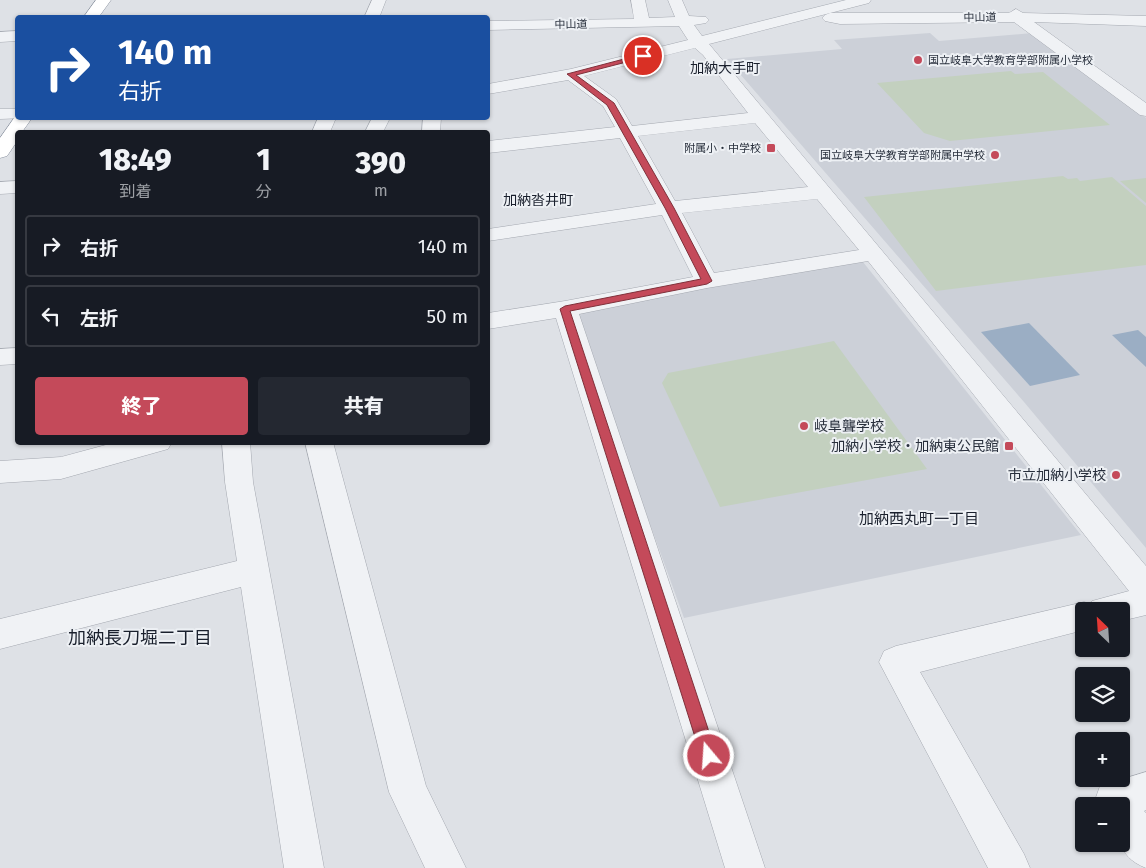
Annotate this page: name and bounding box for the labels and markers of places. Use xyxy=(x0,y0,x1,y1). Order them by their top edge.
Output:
pin xyxy=(622,35,664,77)
marker: 国立岐阜大学教育学部附属小学校 xyxy=(912,54,924,66)
place label: 国立岐阜大学教育学部附属小学校 xyxy=(928,54,1093,67)
place label: 附属小・中学校 xyxy=(684,142,761,155)
marker: 附属小・中学校 xyxy=(765,142,777,154)
place label: 国立岐阜大学教育学部附属中学校 xyxy=(820,149,985,162)
marker: 国立岐阜大学教育学部附属中学校 xyxy=(989,149,1001,161)
place label: 岐阜聾学校 xyxy=(814,418,884,435)
marker: 岐阜聾学校 xyxy=(798,420,810,432)
place label: 加納小学校・加納東公民館 xyxy=(831,438,999,455)
marker: 加納小学校・加納東公民館 xyxy=(1003,440,1015,452)
place label: 市立加納小学校 xyxy=(1008,467,1106,484)
marker: 市立加納小学校 xyxy=(1110,469,1122,481)

